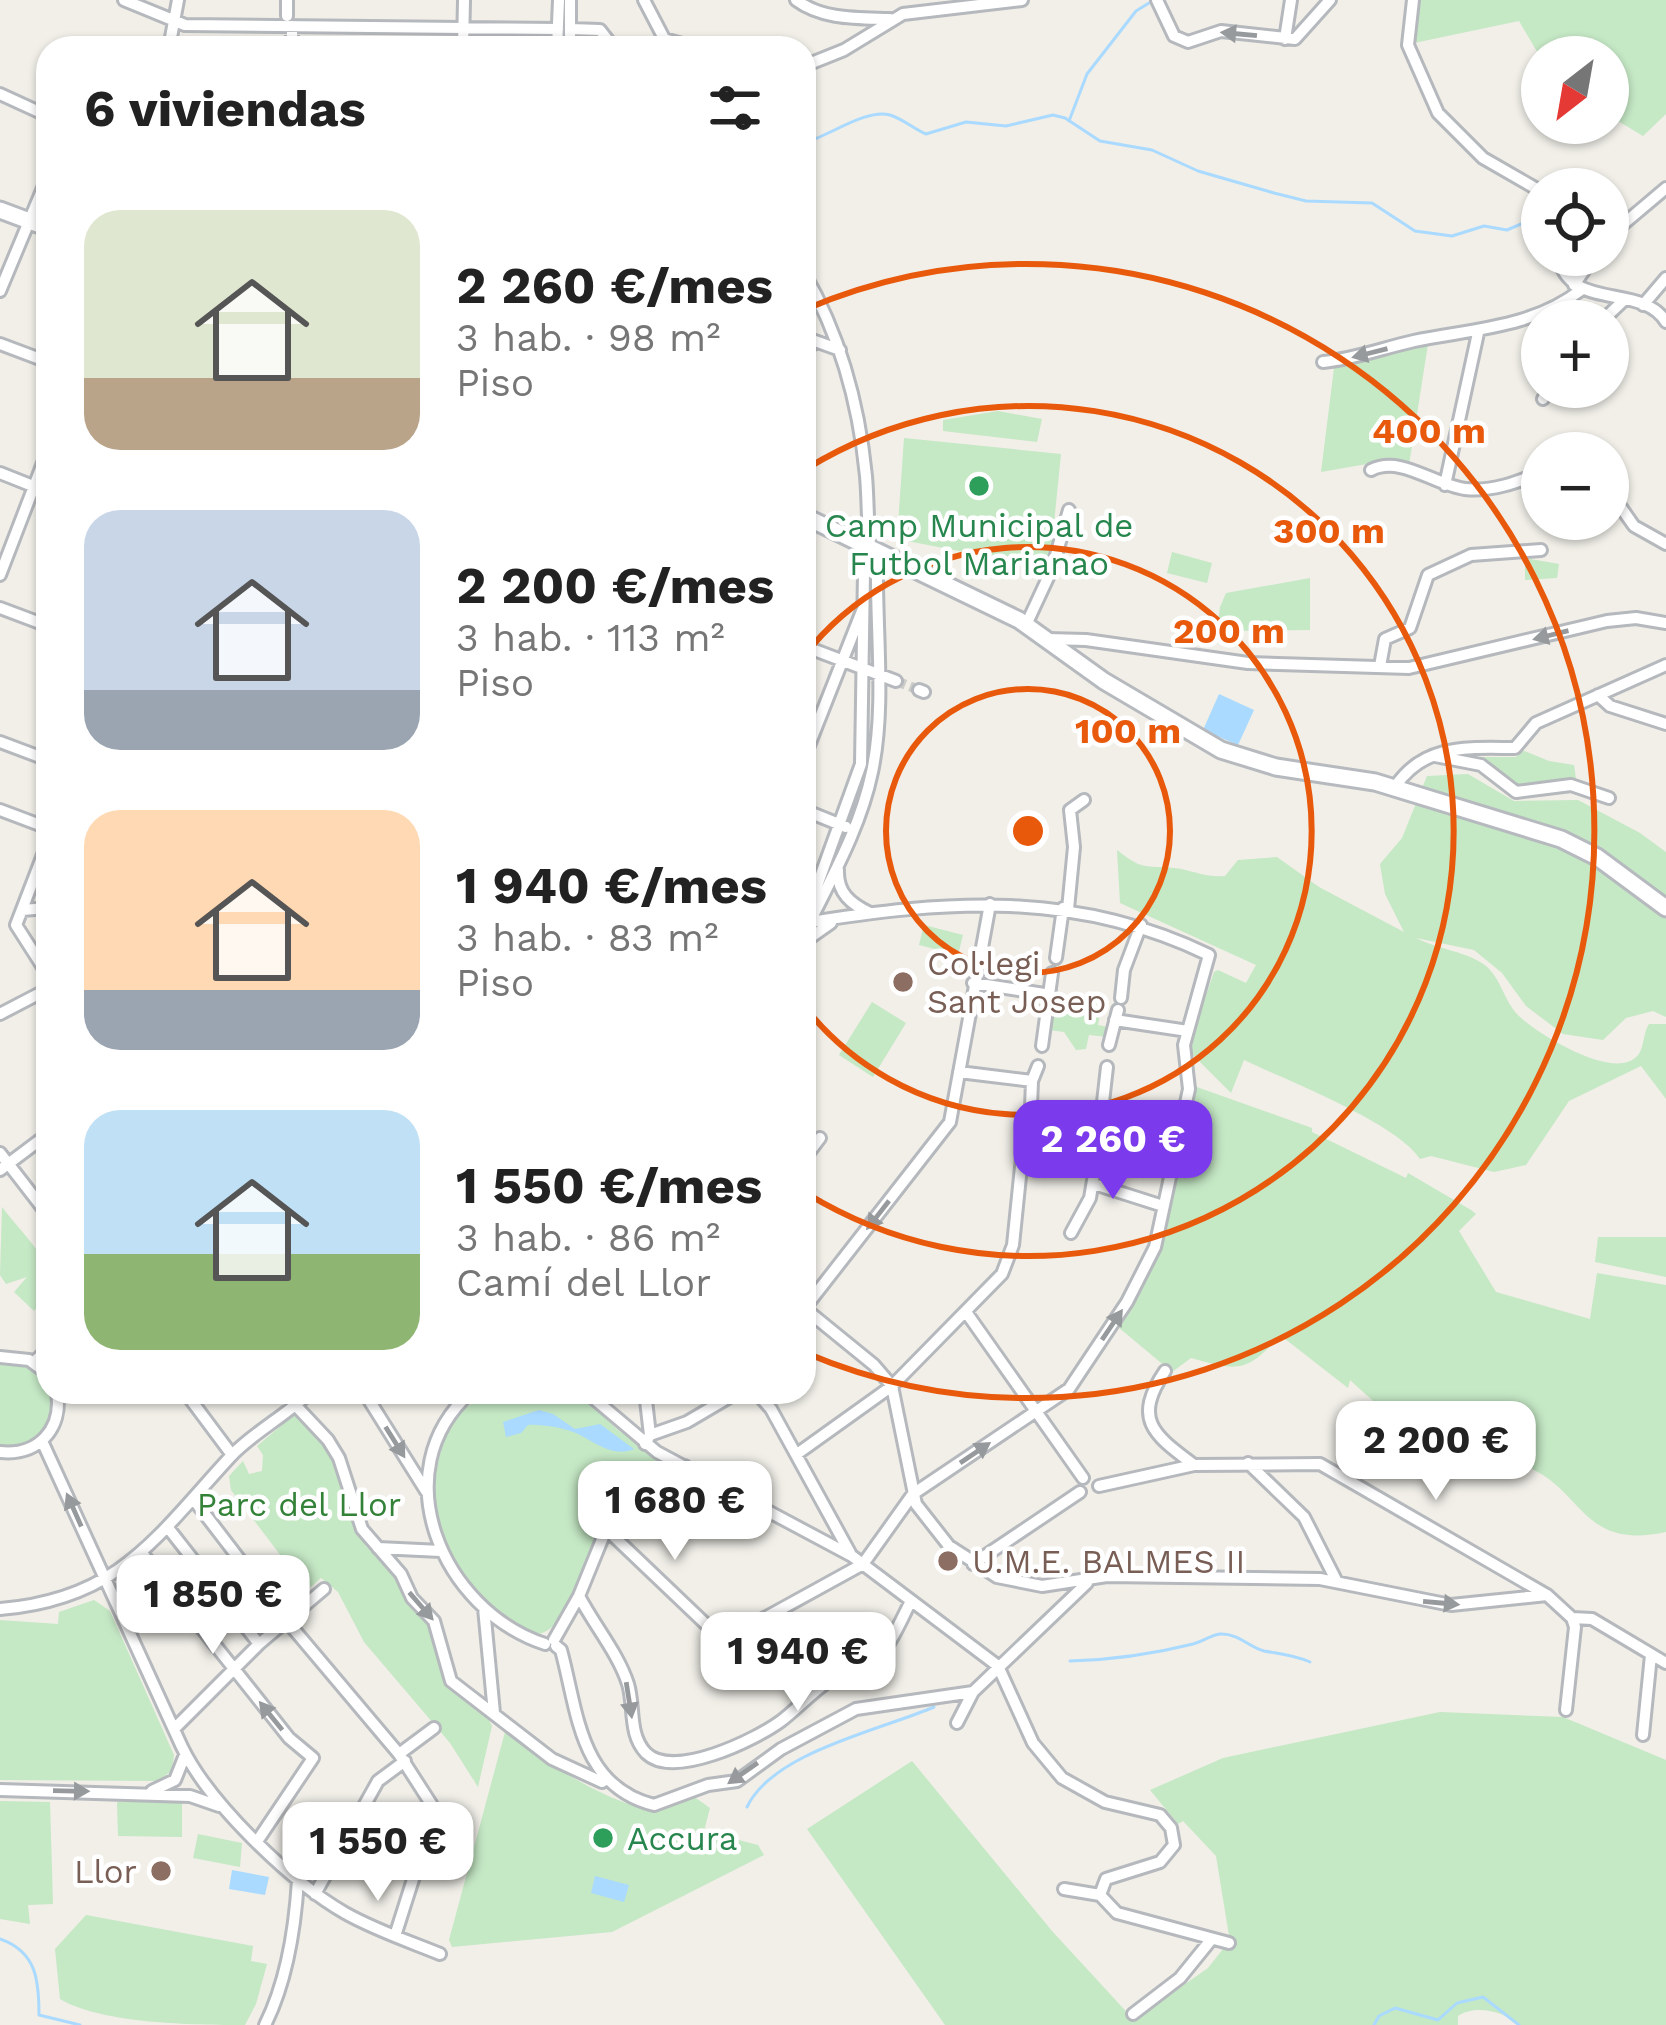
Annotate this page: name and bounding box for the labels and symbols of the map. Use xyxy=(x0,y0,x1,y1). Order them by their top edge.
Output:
one-way arrow xyxy=(1220,24,1257,43)
north arrow xyxy=(1521,36,1629,144)
one-way arrow xyxy=(1351,344,1388,363)
text: 400 m xyxy=(1372,410,1486,452)
marker: Camp Municipal de Futbol Marianao xyxy=(966,473,992,499)
place label: Camp Municipal de Futbol Marianao xyxy=(825,506,1133,583)
text: 300 m xyxy=(1273,510,1385,552)
text: 200 m xyxy=(1173,610,1285,652)
one-way arrow xyxy=(1533,626,1570,645)
text: 100 m xyxy=(1075,710,1181,752)
centre of rings xyxy=(1007,810,1049,852)
place label: Col·legi Sant Josep xyxy=(927,944,1106,1021)
marker: Col·legi Sant Josep xyxy=(890,969,916,995)
pin: 2 260 € xyxy=(1002,1100,1224,1202)
one-way arrow xyxy=(866,1199,891,1230)
one-way arrow xyxy=(1100,1309,1123,1341)
pin: 2 200 € xyxy=(1325,1401,1547,1503)
one-way arrow xyxy=(384,1425,405,1459)
one-way arrow xyxy=(958,1443,991,1465)
pin: 1 680 € xyxy=(564,1461,786,1563)
park label: Parc del Llor xyxy=(197,1485,401,1524)
one-way arrow xyxy=(64,1492,84,1527)
place label: U.M.E. BALMES II xyxy=(972,1542,1245,1581)
marker: U.M.E. BALMES II xyxy=(935,1548,961,1574)
pin: 1 850 € xyxy=(102,1555,324,1657)
one-way arrow xyxy=(407,1590,433,1620)
one-way arrow xyxy=(1423,1594,1460,1613)
pin: 1 940 € xyxy=(687,1612,909,1714)
one-way arrow xyxy=(621,1681,639,1719)
one-way arrow xyxy=(258,1701,284,1731)
one-way arrow xyxy=(728,1760,759,1784)
one-way arrow xyxy=(53,1782,91,1801)
pin: 1 550 € xyxy=(267,1802,489,1904)
place label: Accura xyxy=(627,1819,737,1858)
marker: Accura xyxy=(590,1825,616,1851)
place label: Llor xyxy=(74,1852,137,1891)
marker: Llor xyxy=(148,1858,174,1884)

